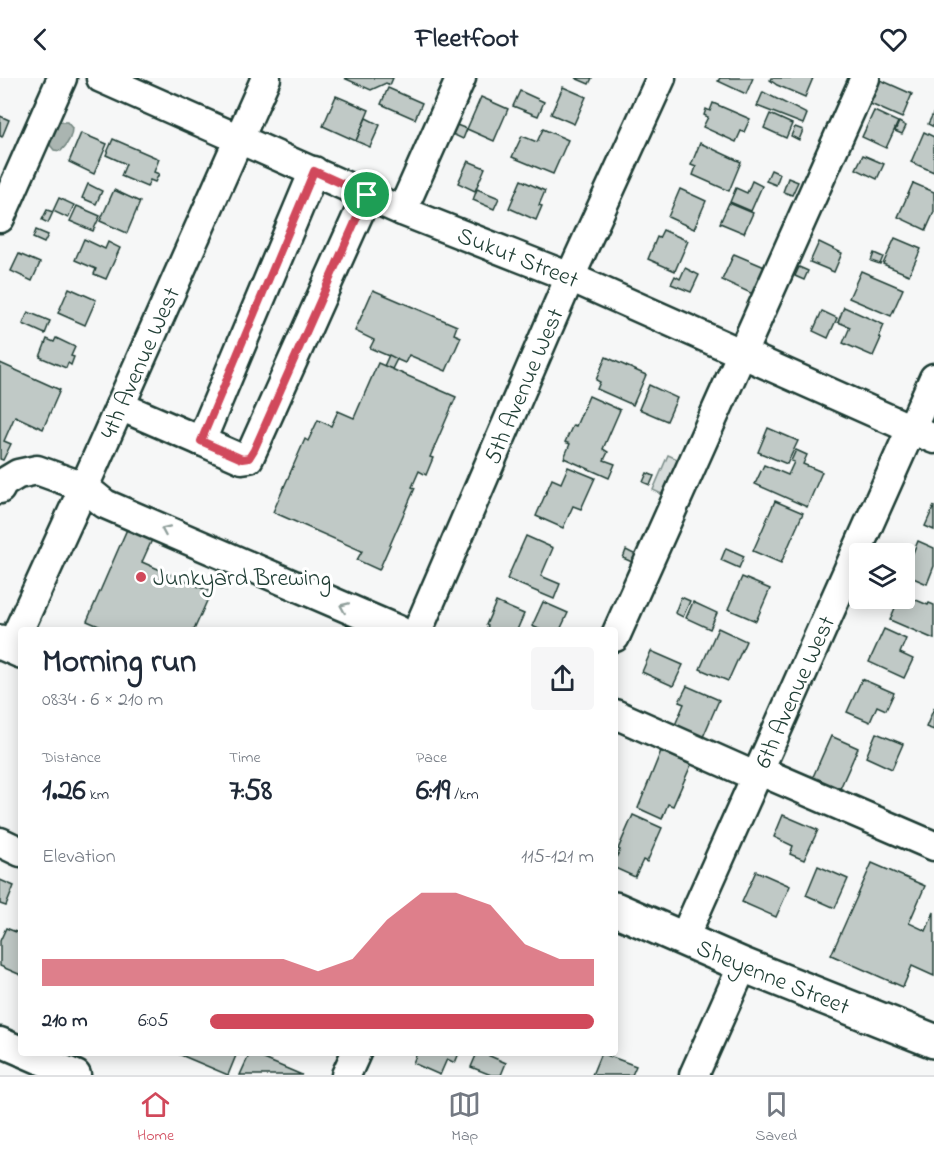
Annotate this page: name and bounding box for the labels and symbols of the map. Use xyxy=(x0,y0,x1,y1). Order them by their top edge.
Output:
pin xyxy=(341,169,392,220)
street label: Sukut Street xyxy=(451,219,584,299)
street label: 4th Avenue West xyxy=(93,282,191,445)
street label: 5th Avenue West xyxy=(476,303,575,470)
one-way arrow xyxy=(160,526,171,538)
place label: Junkyard Brewing xyxy=(153,562,331,598)
marker: Junkyard Brewing xyxy=(134,570,148,584)
one-way arrow xyxy=(339,602,350,614)
street label: 6th Avenue West xyxy=(747,611,846,774)
street label: Sheyenne Street xyxy=(690,932,854,1026)

